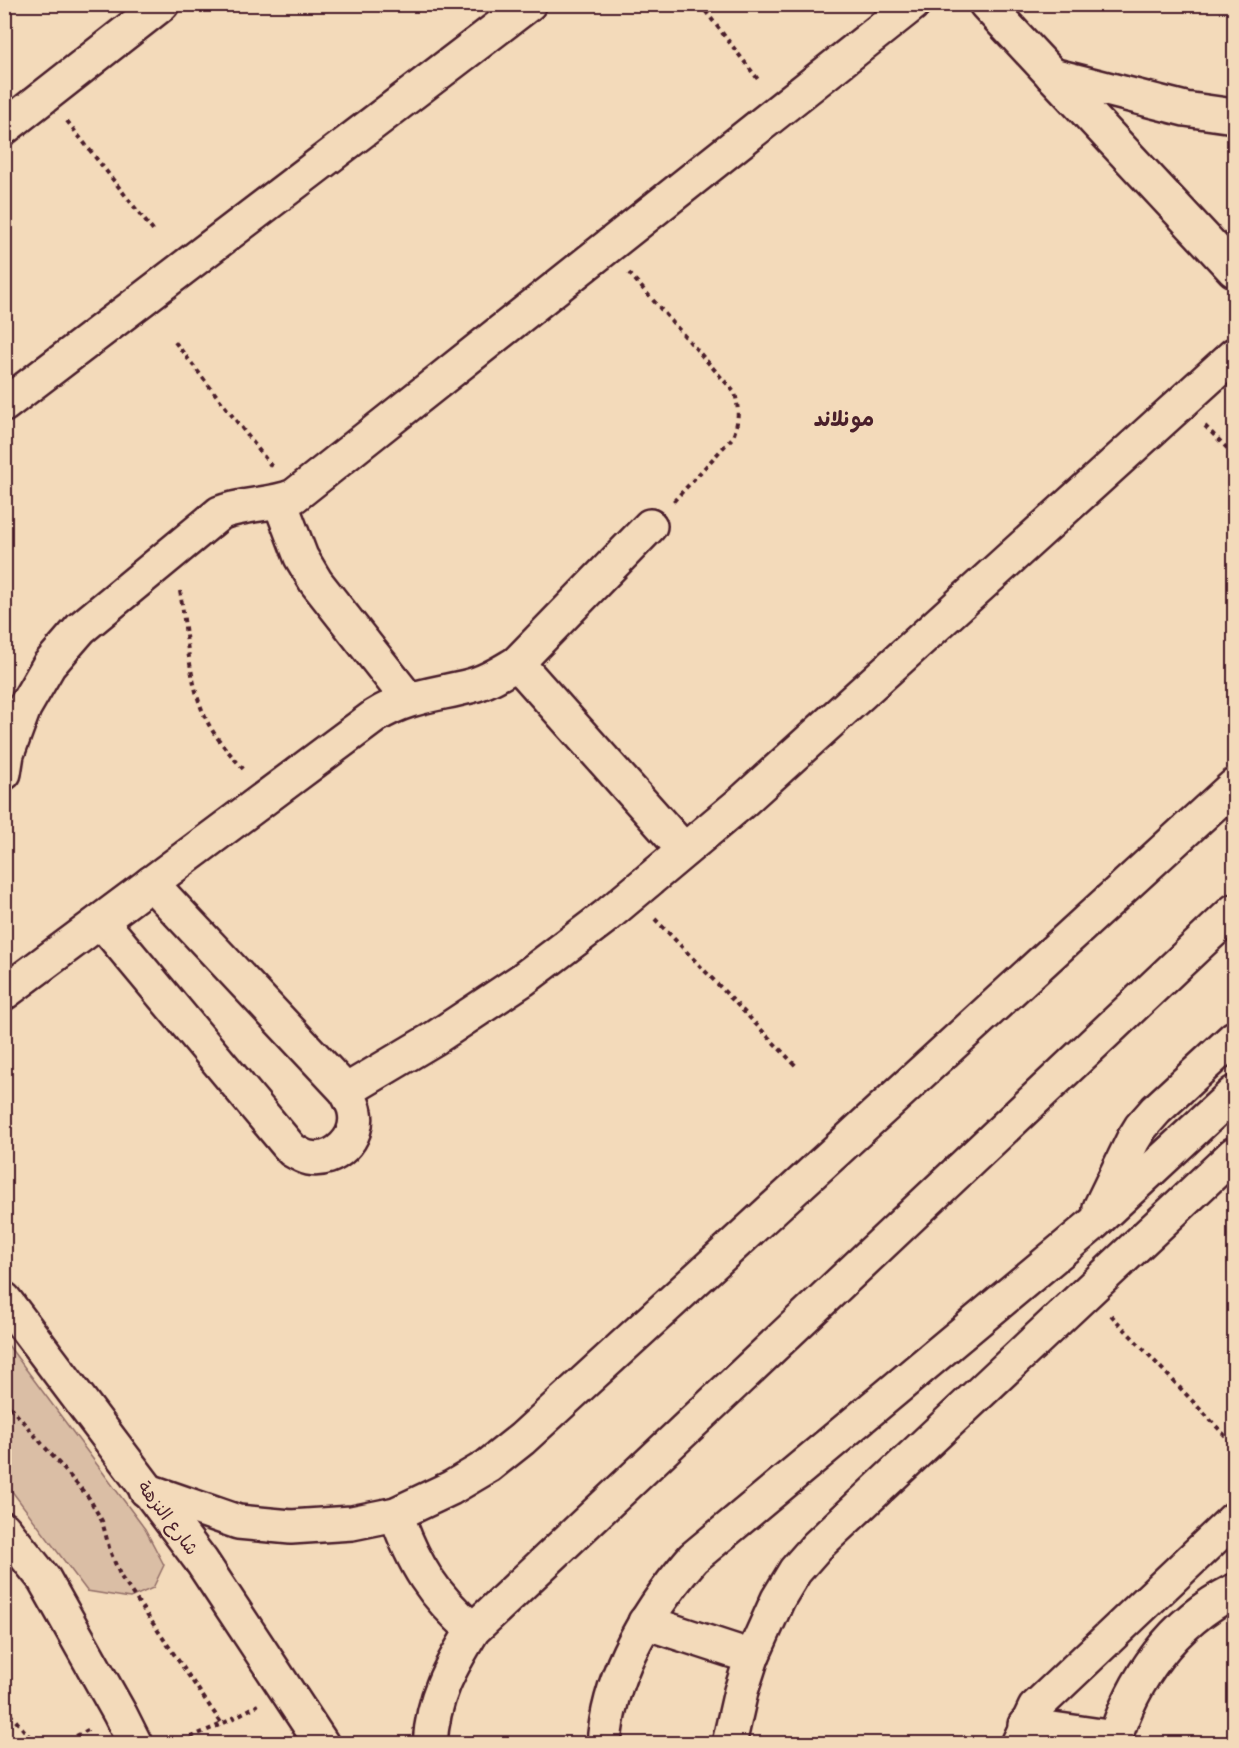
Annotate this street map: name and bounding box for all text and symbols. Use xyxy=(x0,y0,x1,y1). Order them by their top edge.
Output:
district label: مونلاند xyxy=(814,407,874,433)
street label: شارع النزهة xyxy=(132,1477,202,1560)

